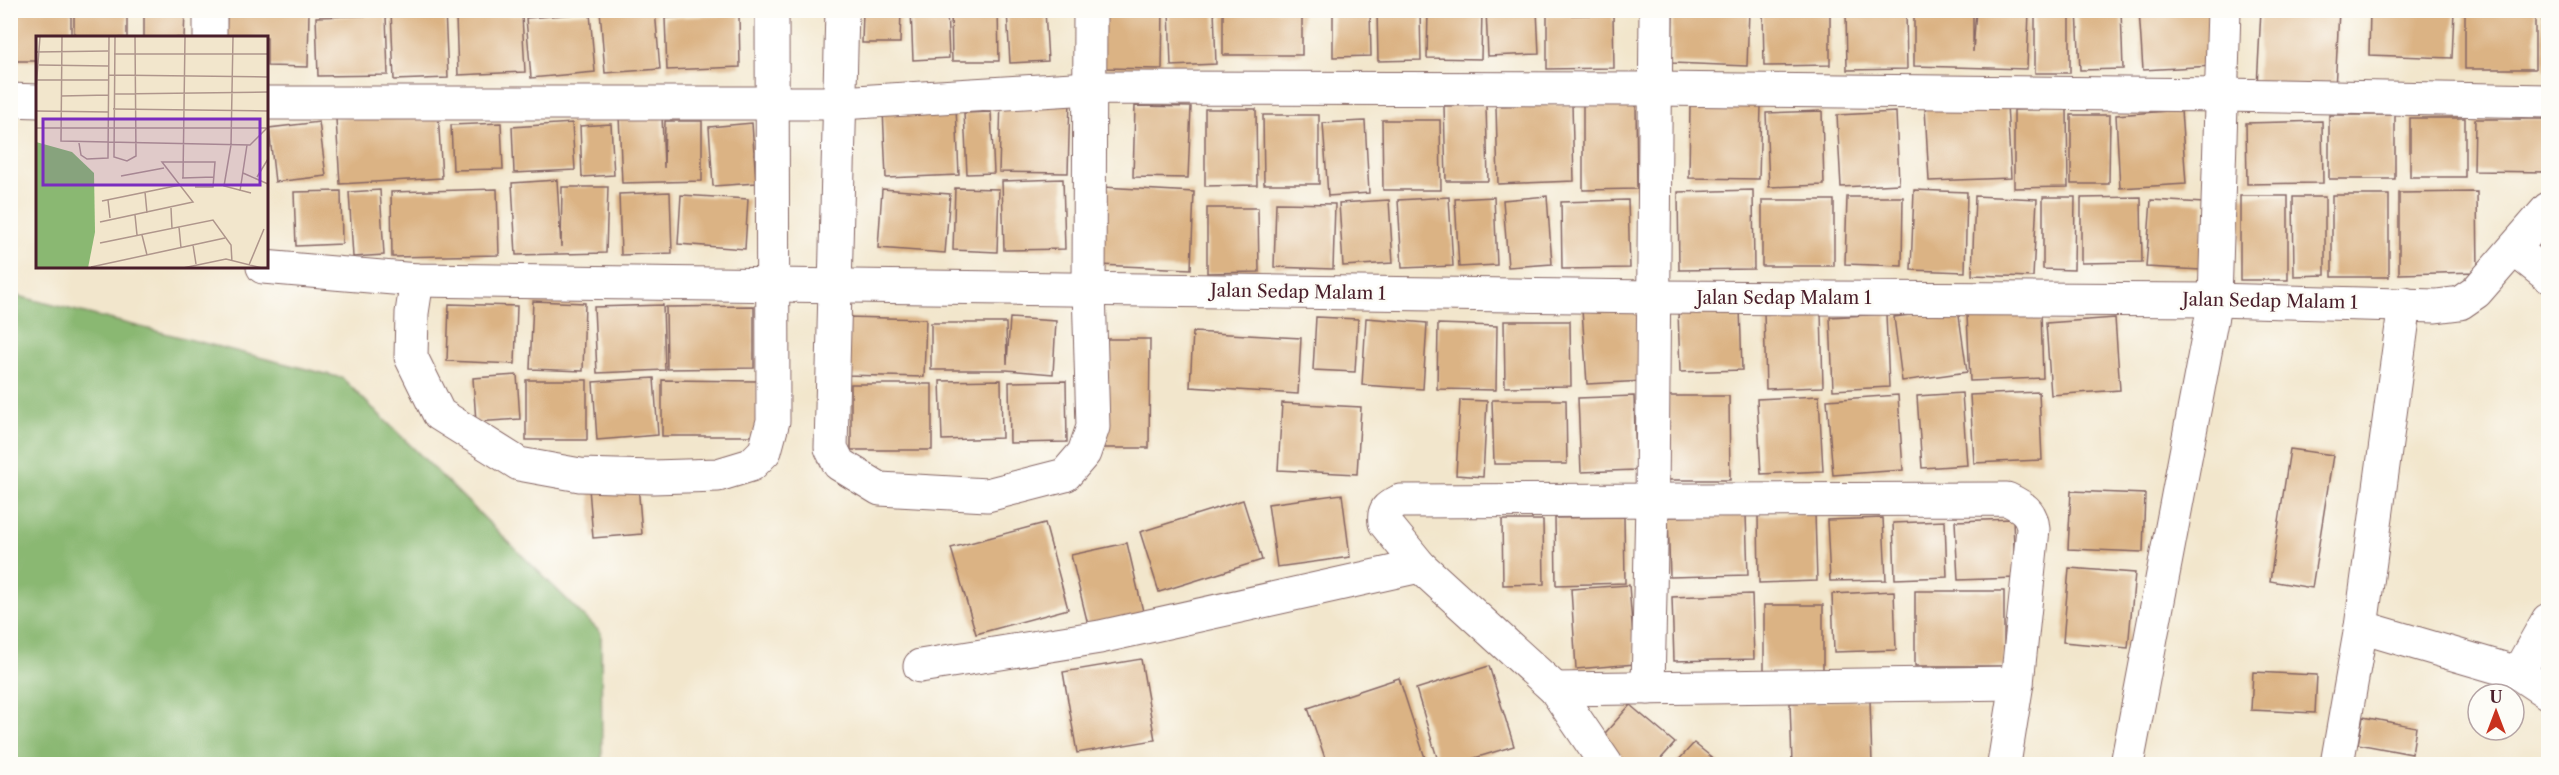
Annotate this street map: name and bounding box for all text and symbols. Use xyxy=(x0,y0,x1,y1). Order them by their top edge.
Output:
inset map xyxy=(36,36,268,268)
street label: Jalan Sedap Malam 1 xyxy=(1207,279,1386,305)
street label: Jalan Sedap Malam 1 xyxy=(1693,287,1872,309)
street label: Jalan Sedap Malam 1 xyxy=(2179,288,2358,314)
north arrow xyxy=(2466,682,2526,742)
text: U xyxy=(2490,687,2503,707)

